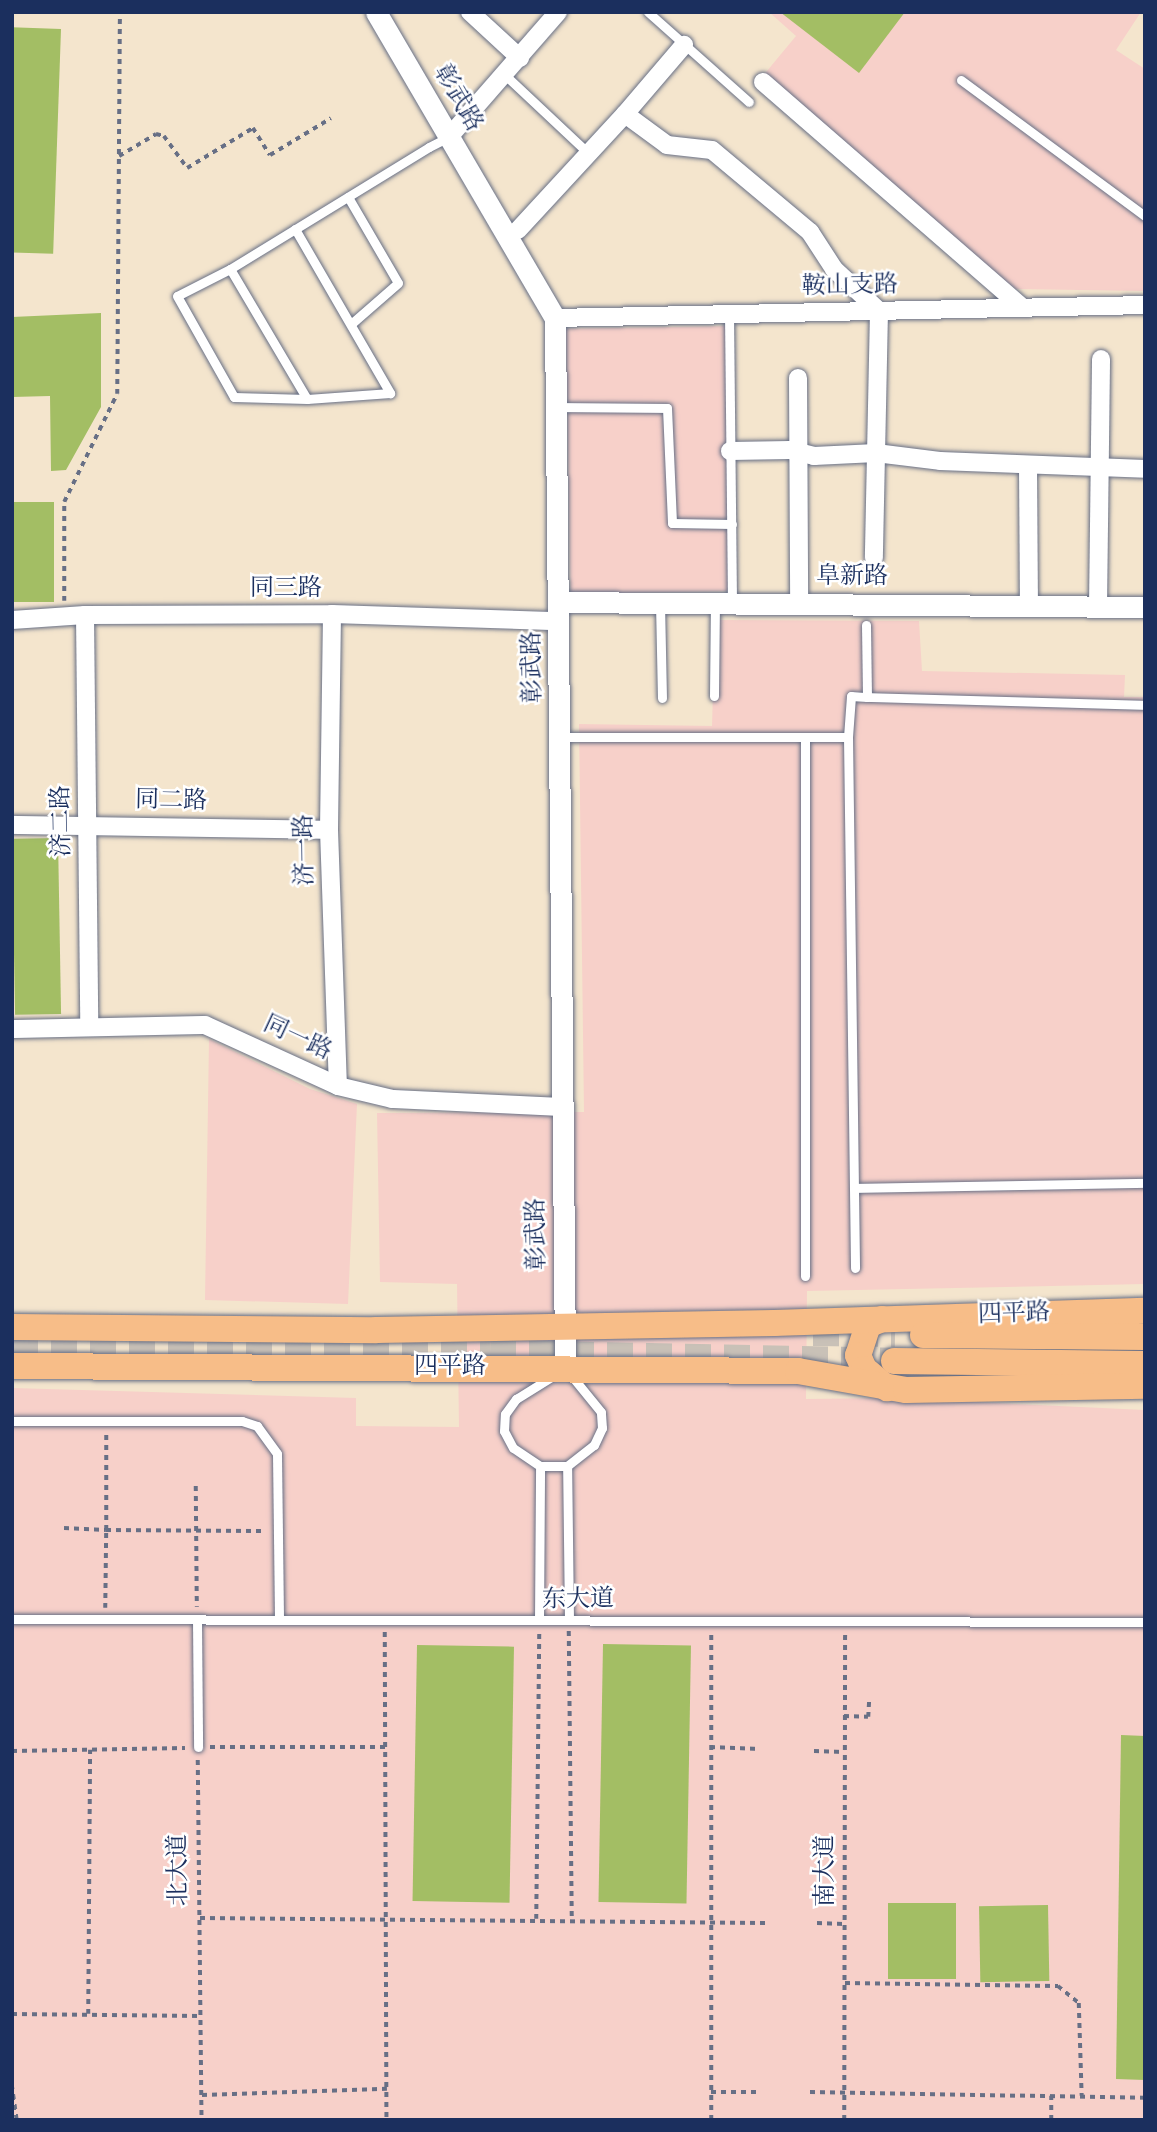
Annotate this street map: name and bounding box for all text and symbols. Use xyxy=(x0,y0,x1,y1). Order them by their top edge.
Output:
street label: 彰武路 xyxy=(427,61,487,137)
street label: 鞍山支路 xyxy=(802,272,898,302)
street label: 阜新路 xyxy=(816,564,888,592)
street label: 同三路 xyxy=(250,576,322,604)
street label: 彰武路 xyxy=(519,631,549,703)
street label: 济二路 xyxy=(48,785,78,857)
street label: 同二路 xyxy=(135,787,207,817)
street label: 济一路 xyxy=(291,814,321,886)
street label: 同一路 xyxy=(258,1011,336,1067)
street label: 彰武路 xyxy=(523,1198,553,1270)
street label: 四平路 xyxy=(978,1299,1050,1331)
street label: 四平路 xyxy=(414,1354,486,1382)
street label: 东大道 xyxy=(542,1586,614,1616)
street label: 北大道 xyxy=(165,1834,195,1906)
street label: 南大道 xyxy=(813,1835,841,1907)

